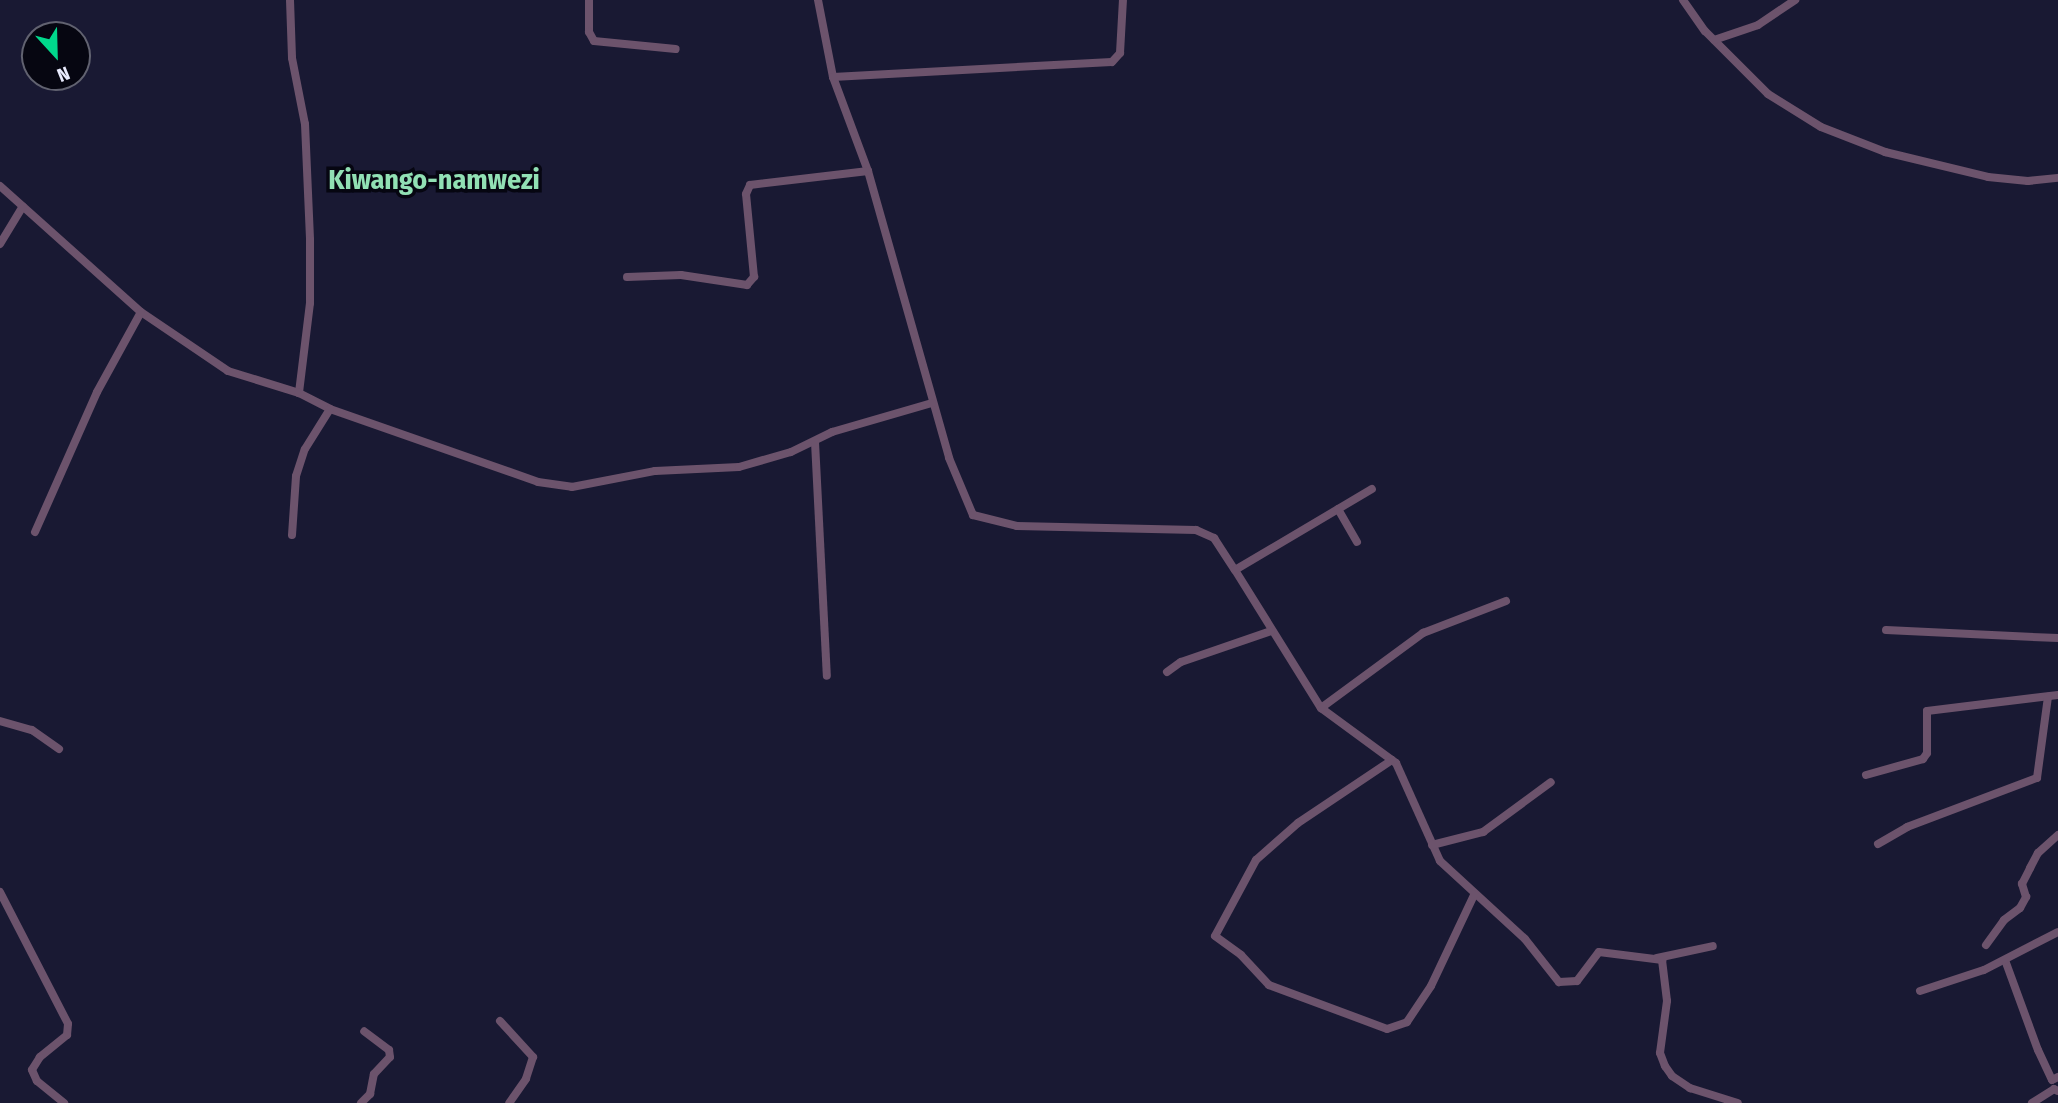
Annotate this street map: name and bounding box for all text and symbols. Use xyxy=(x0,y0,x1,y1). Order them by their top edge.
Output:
north arrow xyxy=(21,21,91,91)
text: N xyxy=(54,61,73,87)
district label: Kiwango-namwezi xyxy=(328,163,540,197)

